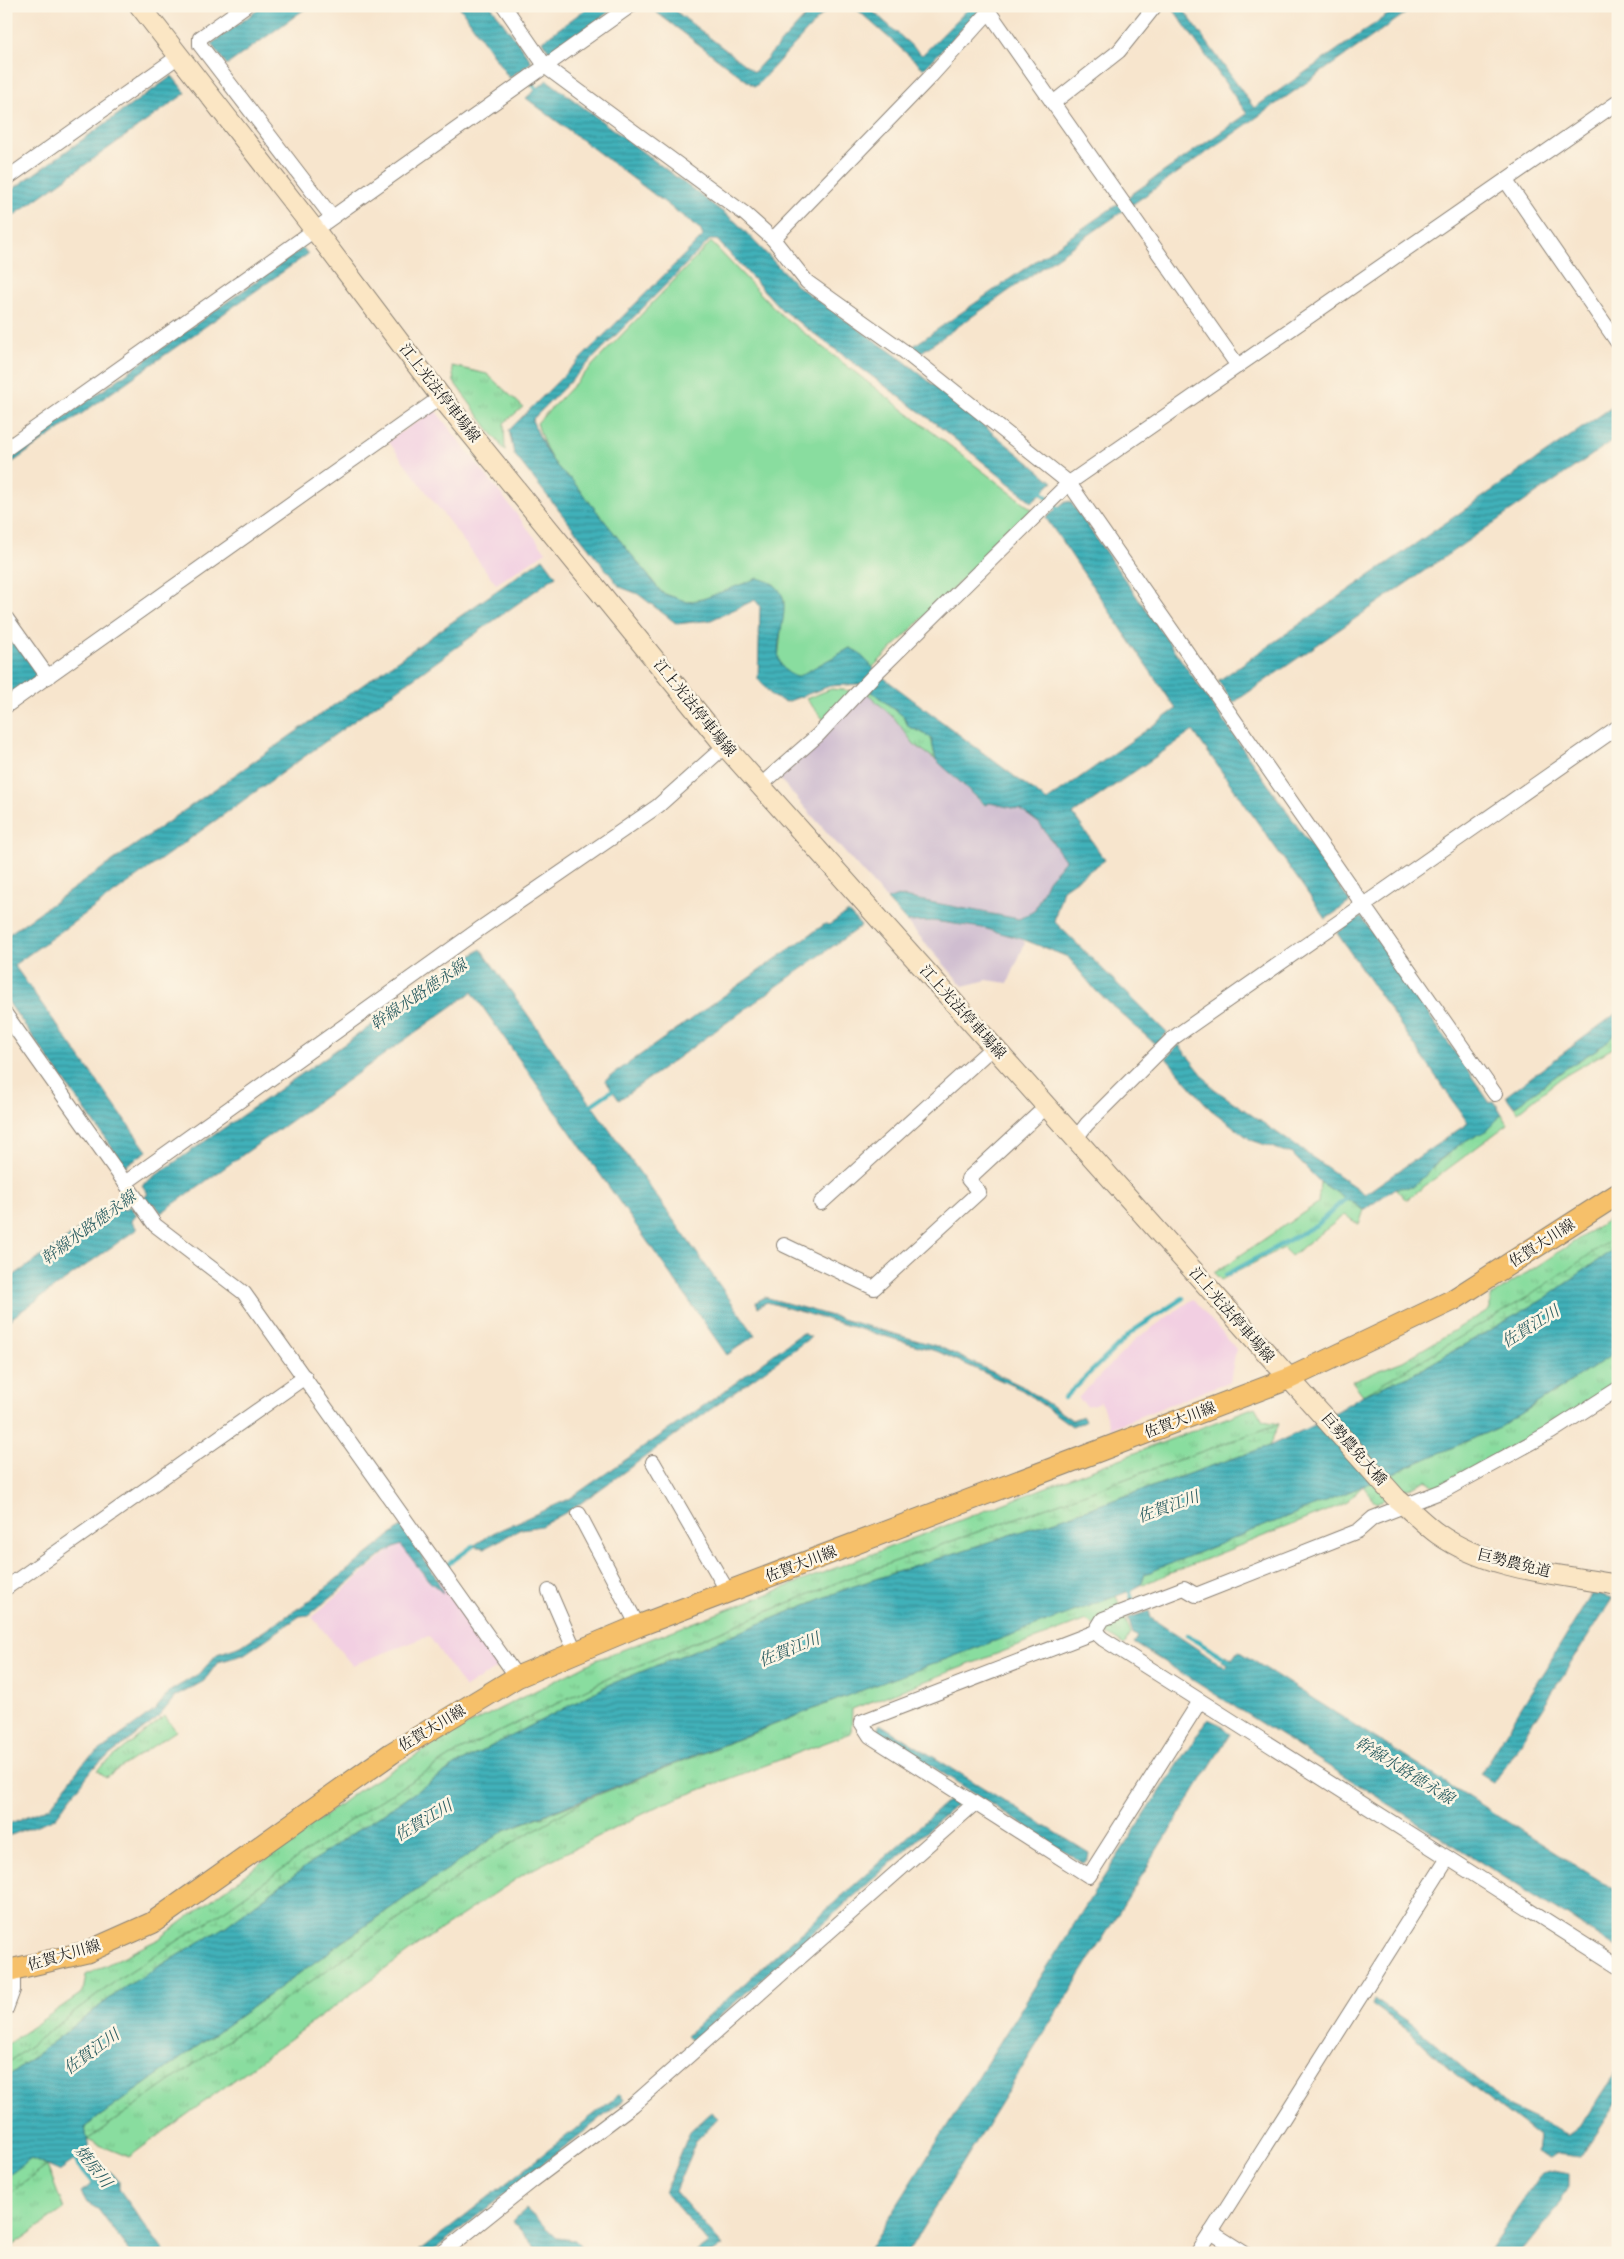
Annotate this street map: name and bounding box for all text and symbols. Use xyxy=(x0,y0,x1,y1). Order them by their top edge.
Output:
street label: 江上光法停車場線 xyxy=(394,340,484,448)
street label: 江上光法停車場線 xyxy=(648,656,740,762)
water label: 幹線水路徳永線 xyxy=(367,954,473,1036)
street label: 江上光法停車場線 xyxy=(914,961,1010,1065)
water label: 幹線水路徳永線 xyxy=(37,1186,143,1270)
street label: 佐賀大川線 xyxy=(1506,1215,1580,1273)
street label: 江上光法停車場線 xyxy=(1184,1264,1278,1368)
water label: 佐賀江川 xyxy=(1498,1300,1566,1354)
street label: 佐賀大川線 xyxy=(1142,1398,1219,1445)
street label: 巨勢農免大橋 xyxy=(1315,1409,1390,1491)
water label: 佐賀江川 xyxy=(1135,1486,1204,1529)
street label: 佐賀大川線 xyxy=(763,1542,840,1589)
street label: 巨勢農免道 xyxy=(1475,1545,1553,1584)
water label: 佐賀江川 xyxy=(756,1628,825,1673)
street label: 佐賀大川線 xyxy=(395,1701,470,1758)
water label: 幹線水路徳永線 xyxy=(1351,1733,1459,1812)
water label: 佐賀江川 xyxy=(391,1795,459,1848)
street label: 佐賀大川線 xyxy=(25,1936,103,1977)
water label: 佐賀江川 xyxy=(60,2024,126,2080)
water label: 焼原川 xyxy=(69,2142,117,2194)

